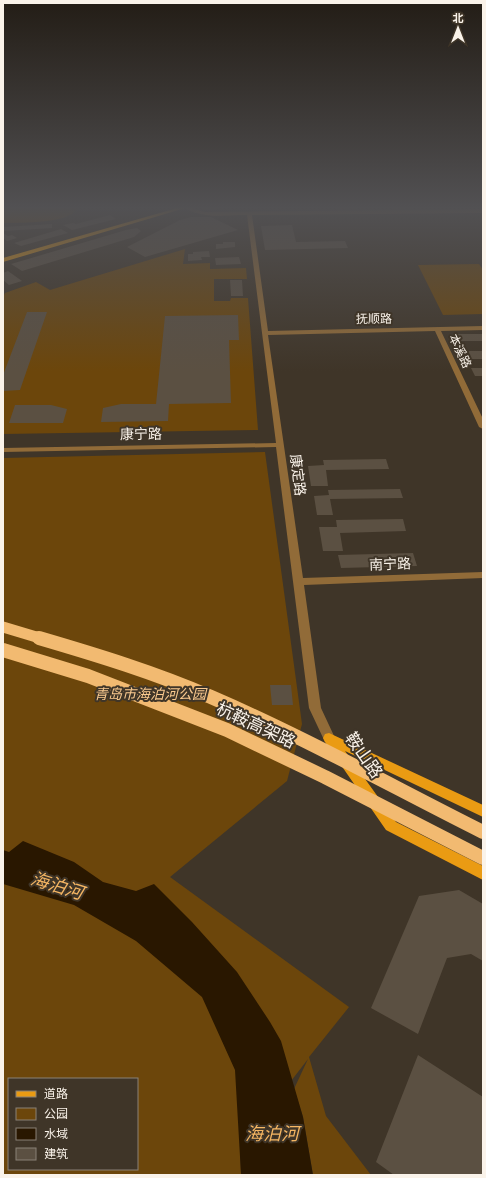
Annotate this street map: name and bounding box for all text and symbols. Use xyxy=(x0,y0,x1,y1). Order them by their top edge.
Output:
north arrow xyxy=(438,8,478,48)
text: 北 xyxy=(453,12,464,25)
street label: 抚顺路 xyxy=(356,312,392,326)
street label: 本溪路 xyxy=(446,332,474,370)
street label: 康宁路 xyxy=(120,426,162,443)
street label: 康定路 xyxy=(287,453,308,497)
street label: 南宁路 xyxy=(369,555,411,574)
park label: 青岛市海泊河公园 xyxy=(94,686,208,703)
street label: 杭鞍高架路 xyxy=(213,698,299,753)
street label: 鞍山路 xyxy=(340,728,387,782)
water label: 海泊河 xyxy=(28,868,89,905)
legend xyxy=(8,1078,138,1170)
text: 道路 xyxy=(44,1087,68,1101)
text: 公园 xyxy=(44,1107,68,1121)
water label: 海泊河 xyxy=(245,1123,302,1145)
text: 水域 xyxy=(44,1127,68,1141)
text: 建筑 xyxy=(44,1147,68,1161)

